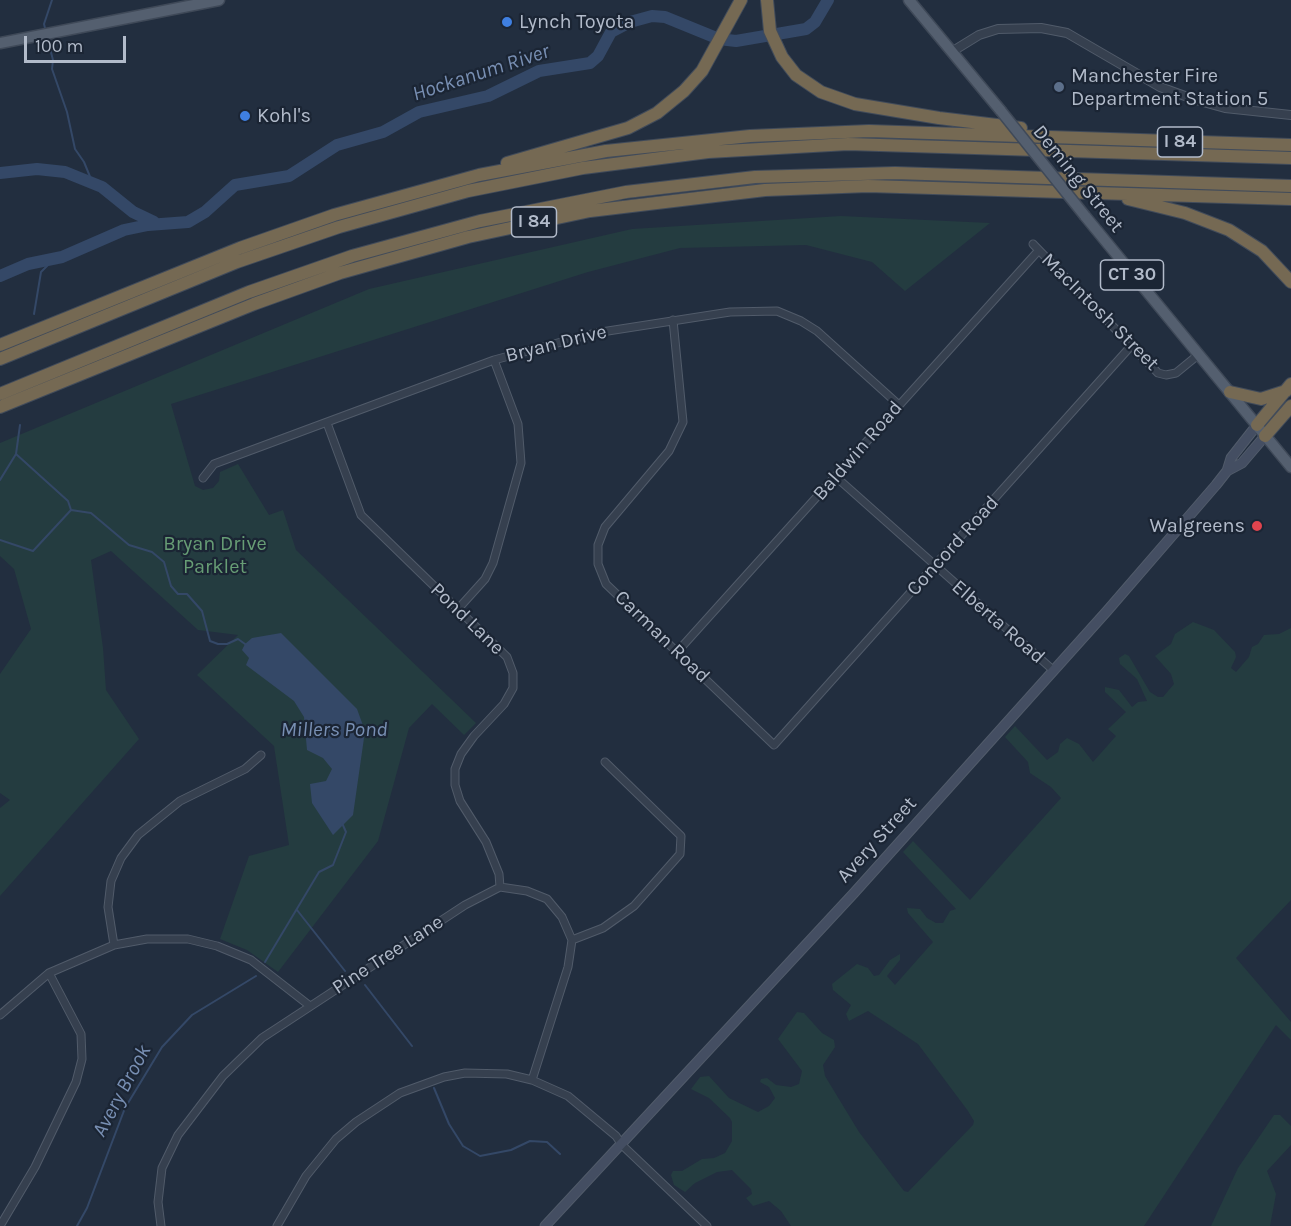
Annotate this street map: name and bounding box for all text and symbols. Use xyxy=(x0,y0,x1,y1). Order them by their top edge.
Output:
place label: Lynch Toyota xyxy=(519,10,634,34)
marker: Lynch Toyota xyxy=(500,15,514,29)
scale bar xyxy=(27,24,129,62)
text: 100 m xyxy=(35,35,83,57)
water label: Hockanum River xyxy=(409,39,553,107)
place label: Manchester Fire Department Station 5 xyxy=(1071,64,1268,111)
marker: Manchester Fire Department Station 5 xyxy=(1052,80,1066,94)
place label: Kohl's xyxy=(257,104,311,128)
marker: Kohl's xyxy=(238,109,252,123)
street label: Deming Street xyxy=(1027,120,1129,238)
road number: I 84 xyxy=(1158,127,1202,157)
road number: I 84 xyxy=(512,207,556,237)
street label: MacIntosh Street xyxy=(1036,248,1164,376)
road number: CT 30 xyxy=(1100,260,1164,290)
street label: Bryan Drive xyxy=(503,320,609,368)
street label: Baldwin Road xyxy=(808,396,908,506)
street label: Concord Road xyxy=(902,491,1004,601)
place label: Walgreens xyxy=(1150,514,1245,538)
marker: Walgreens xyxy=(1250,519,1264,533)
park label: Bryan Drive Parklet xyxy=(163,532,267,579)
street label: Elberta Road xyxy=(947,575,1049,669)
street label: Pond Lane xyxy=(425,578,509,660)
street label: Carman Road xyxy=(609,586,715,688)
water label: Millers Pond xyxy=(280,717,388,743)
street label: Avery Street xyxy=(832,792,922,888)
street label: Pine Tree Lane xyxy=(328,910,448,1000)
water label: Avery Brook xyxy=(87,1041,157,1141)

